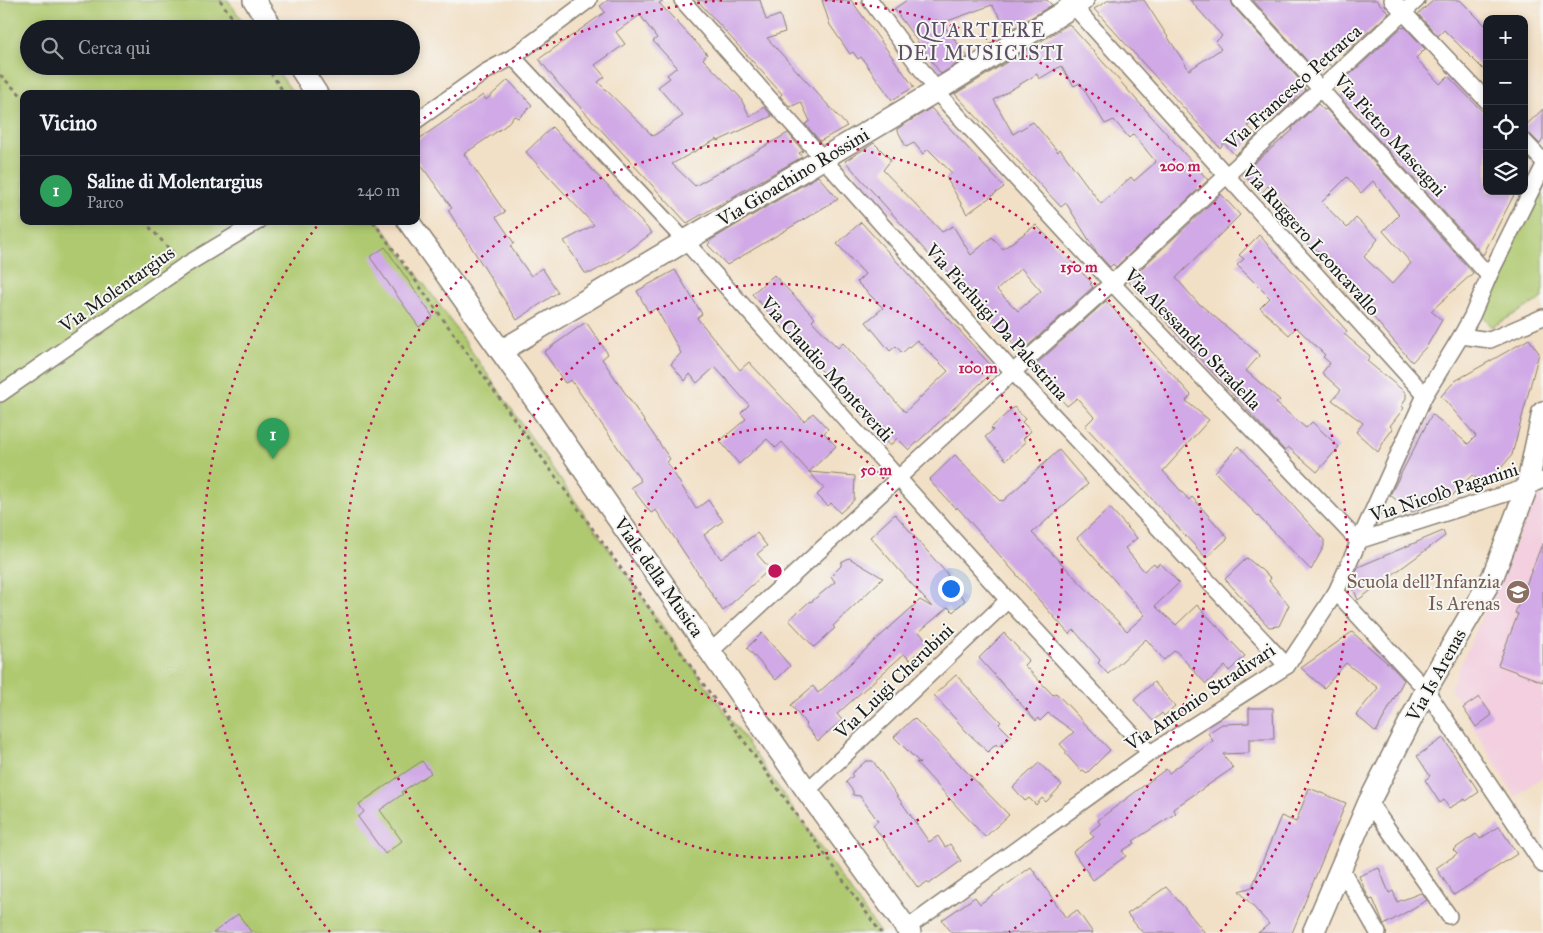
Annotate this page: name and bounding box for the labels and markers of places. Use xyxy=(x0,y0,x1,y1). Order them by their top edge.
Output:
pin: 1 xyxy=(257,418,289,459)
centre of rings xyxy=(766,562,784,580)
place label: Scuola dell'Infanzia Is Arenas xyxy=(1346,570,1501,615)
school or university icon: Scuola dell'Infanzia Is Arenas xyxy=(1505,579,1531,605)

